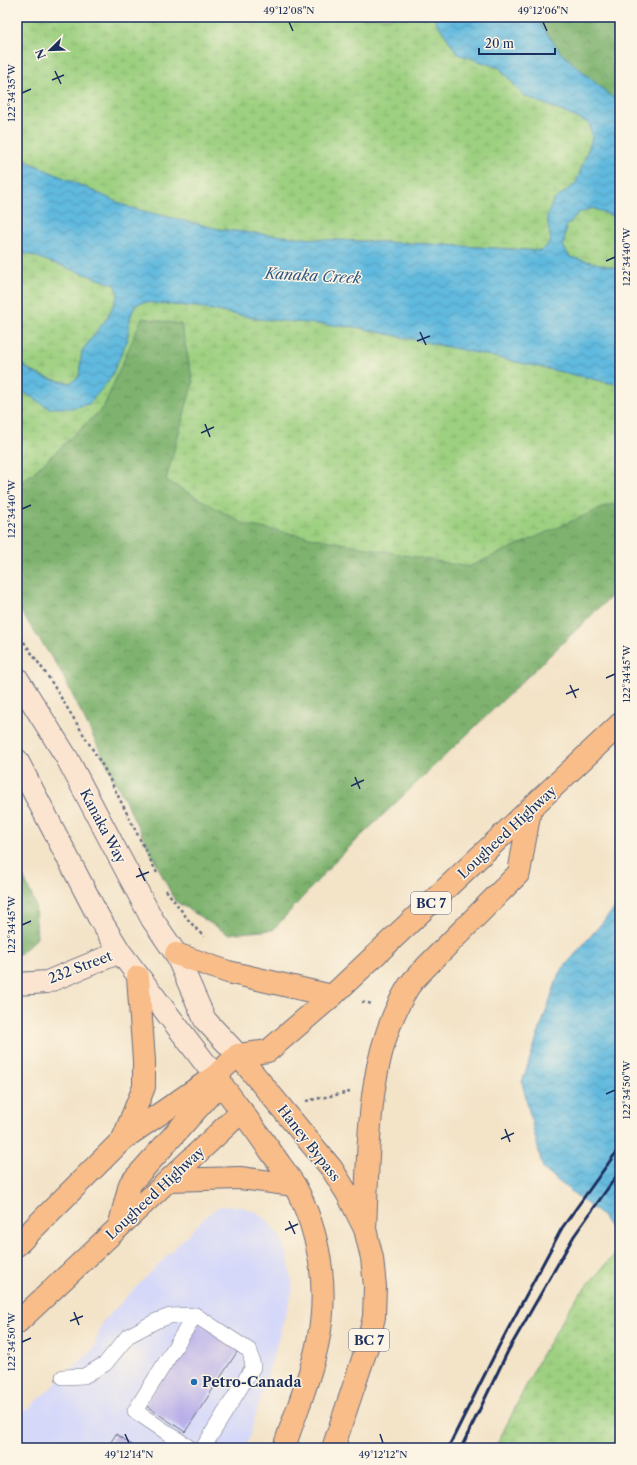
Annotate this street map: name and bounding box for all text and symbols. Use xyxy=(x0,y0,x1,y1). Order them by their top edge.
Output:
text: 49°12'08"N xyxy=(263,4,315,17)
text: 49°12'06"N xyxy=(517,4,569,17)
north arrow xyxy=(30,30,70,70)
scale bar xyxy=(479,30,555,56)
text: 20 m xyxy=(485,36,514,51)
text: N xyxy=(32,46,49,61)
text: 122°34'35"W xyxy=(5,63,18,122)
text: 122°34'40"W xyxy=(620,227,633,286)
water label: Kanaka Creek xyxy=(264,263,362,288)
text: 122°34'40"W xyxy=(5,479,18,538)
text: 122°34'45"W xyxy=(620,644,633,703)
street label: Lougheed Highway xyxy=(454,781,560,882)
street label: Kanaka Way xyxy=(76,786,130,866)
road number: BC 7 xyxy=(411,892,451,914)
text: 122°34'45"W xyxy=(5,895,18,954)
street label: 232 Street xyxy=(45,947,115,987)
text: 122°34'50"W xyxy=(620,1060,633,1119)
street label: Haney Bypass xyxy=(273,1101,345,1185)
street label: Lougheed Highway xyxy=(102,1142,208,1243)
text: 122°34'50"W xyxy=(5,1312,18,1371)
road number: BC 7 xyxy=(349,1329,389,1351)
place label: Petro-Canada xyxy=(202,1373,302,1391)
marker: Petro-Canada xyxy=(189,1377,199,1387)
text: 49°12'14"N xyxy=(105,1448,153,1461)
text: 49°12'12"N xyxy=(359,1448,407,1461)

